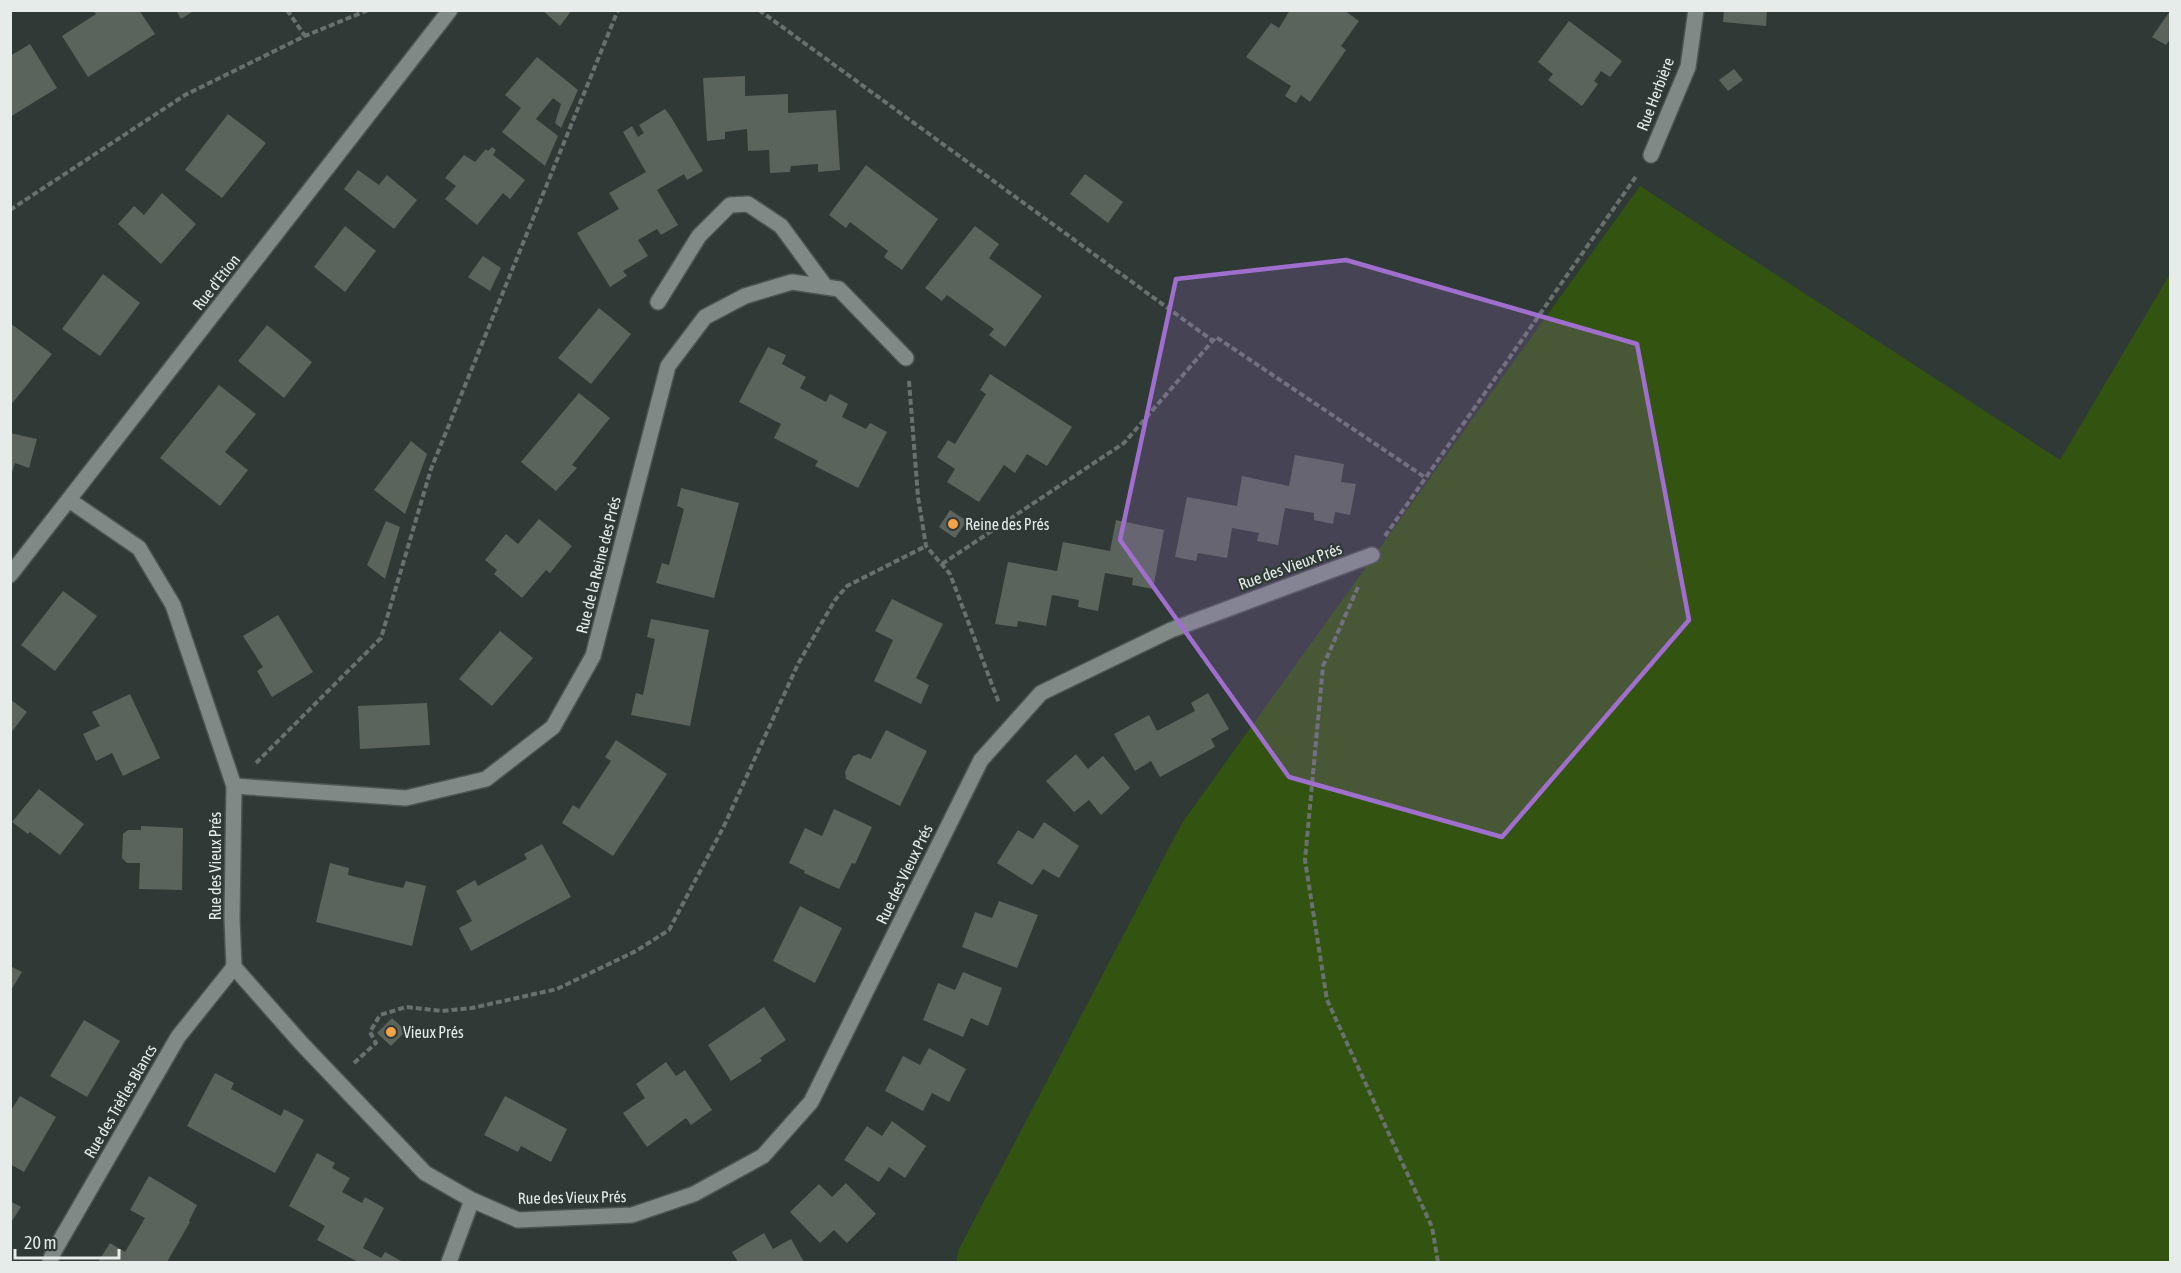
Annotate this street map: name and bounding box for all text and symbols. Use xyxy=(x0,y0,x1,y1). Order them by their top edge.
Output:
street label: Rue Herbière xyxy=(1633,55,1677,133)
street label: Rue d'Etion xyxy=(189,251,243,313)
street label: Rue de la Reine des Prés xyxy=(572,494,624,635)
place label: Reine des Prés xyxy=(965,515,1050,533)
marker: Reine des Prés xyxy=(946,517,960,531)
street label: Rue des Vieux Prés xyxy=(1236,539,1344,593)
street label: Rue des Vieux Prés xyxy=(206,811,224,920)
street label: Rue des Vieux Prés xyxy=(872,821,936,927)
place label: Vieux Prés xyxy=(403,1023,464,1041)
marker: Vieux Prés xyxy=(384,1025,398,1039)
street label: Rue des Trèfles Blancs xyxy=(80,1041,160,1161)
street label: Rue des Vieux Prés xyxy=(518,1187,627,1207)
scale bar xyxy=(15,1222,118,1260)
text: 20 m xyxy=(24,1232,56,1253)

